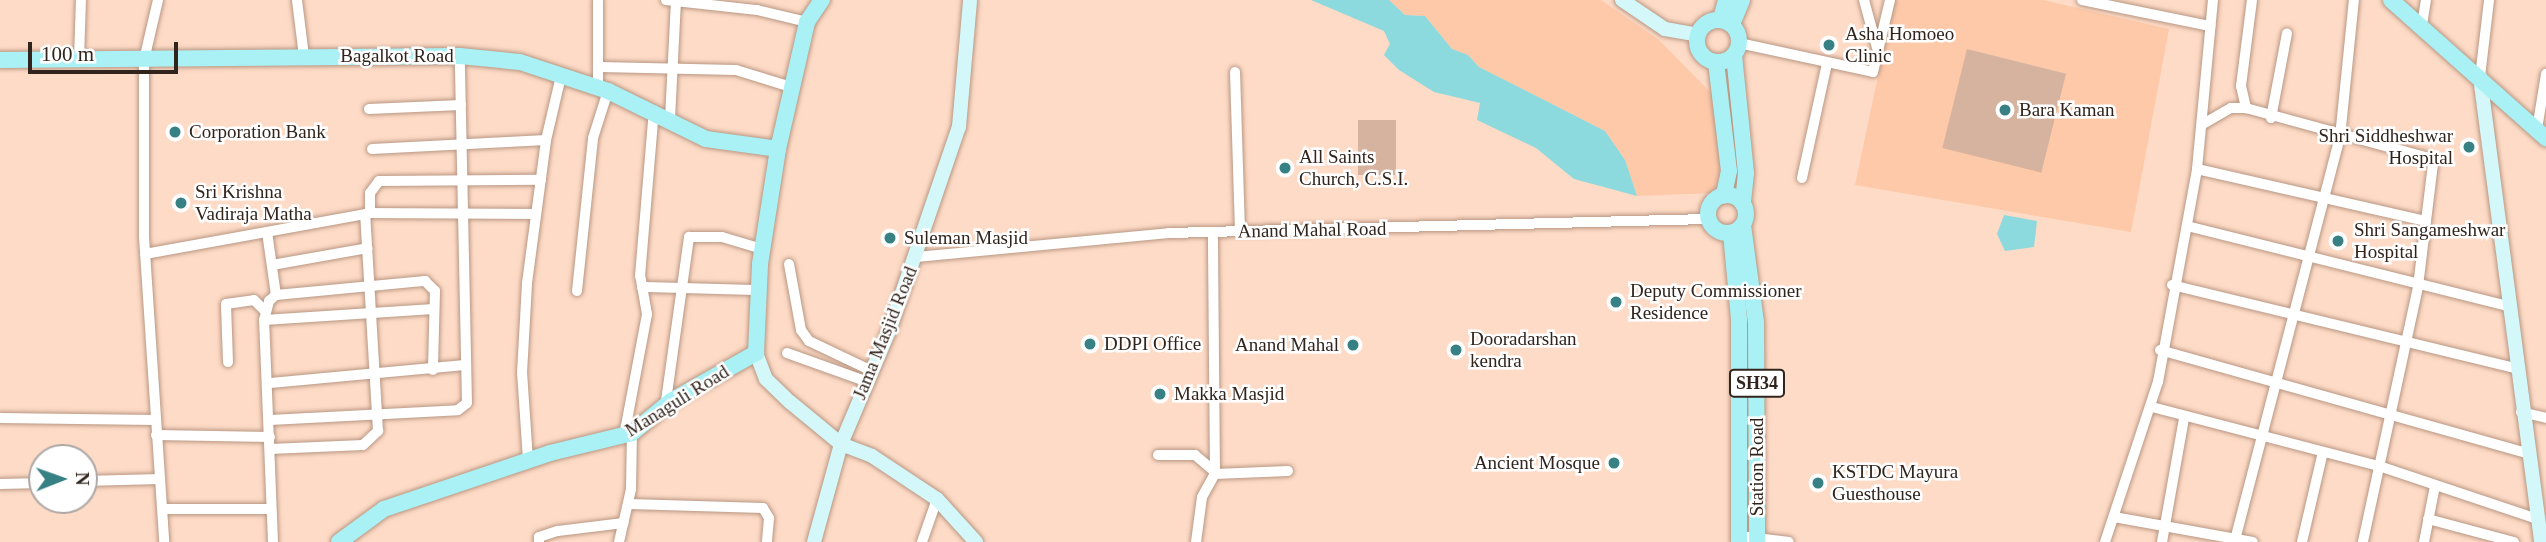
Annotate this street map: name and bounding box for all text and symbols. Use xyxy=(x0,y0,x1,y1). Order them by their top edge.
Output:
place label: Asha Homoeo Clinic xyxy=(1845,23,1954,67)
scale bar xyxy=(32,28,182,72)
marker: Asha Homoeo Clinic xyxy=(1819,35,1839,55)
text: 100 m xyxy=(41,42,94,66)
street label: Bagalkot Road xyxy=(340,45,454,67)
place label: Bara Kaman xyxy=(2019,99,2114,121)
marker: Bara Kaman xyxy=(1997,102,2013,118)
place label: Corporation Bank xyxy=(189,121,326,143)
marker: Corporation Bank xyxy=(167,124,183,140)
place label: Shri Siddheshwar Hospital xyxy=(2318,125,2453,169)
marker: Shri Siddheshwar Hospital xyxy=(2459,137,2479,157)
place label: All Saints Church, C.S.I. xyxy=(1299,146,1408,190)
marker: All Saints Church, C.S.I. xyxy=(1277,160,1293,176)
place label: Sri Krishna Vadiraja Matha xyxy=(195,181,312,225)
marker: Sri Krishna Vadiraja Matha xyxy=(173,195,189,211)
street label: Anand Mahal Road xyxy=(1237,217,1387,243)
place label: Shri Sangameshwar Hospital xyxy=(2354,219,2505,263)
place label: Suleman Masjid xyxy=(904,227,1028,249)
marker: Suleman Masjid xyxy=(882,230,898,246)
marker: Shri Sangameshwar Hospital xyxy=(2328,231,2348,251)
street label: Jama Masjid Road xyxy=(848,263,922,403)
place label: Deputy Commissioner Residence xyxy=(1630,280,1802,324)
marker: Deputy Commissioner Residence xyxy=(1608,294,1624,310)
place label: Dooradarshan kendra xyxy=(1470,328,1577,372)
place label: DDPI Office xyxy=(1104,333,1201,355)
place label: Anand Mahal xyxy=(1235,334,1339,356)
marker: DDPI Office xyxy=(1082,336,1098,352)
marker: Anand Mahal xyxy=(1345,337,1361,353)
marker: Dooradarshan kendra xyxy=(1448,342,1464,358)
street label: Managuli Road xyxy=(621,360,733,442)
road number: SH34 xyxy=(1727,368,1787,398)
place label: Makka Masjid xyxy=(1174,383,1284,405)
marker: Makka Masjid xyxy=(1152,386,1168,402)
street label: Station Road xyxy=(1746,418,1768,516)
north arrow xyxy=(28,444,98,514)
place label: Ancient Mosque xyxy=(1474,452,1600,474)
marker: Ancient Mosque xyxy=(1606,455,1622,471)
place label: KSTDC Mayura Guesthouse xyxy=(1832,461,1958,505)
text: N xyxy=(72,472,93,486)
marker: KSTDC Mayura Guesthouse xyxy=(1810,475,1826,491)

